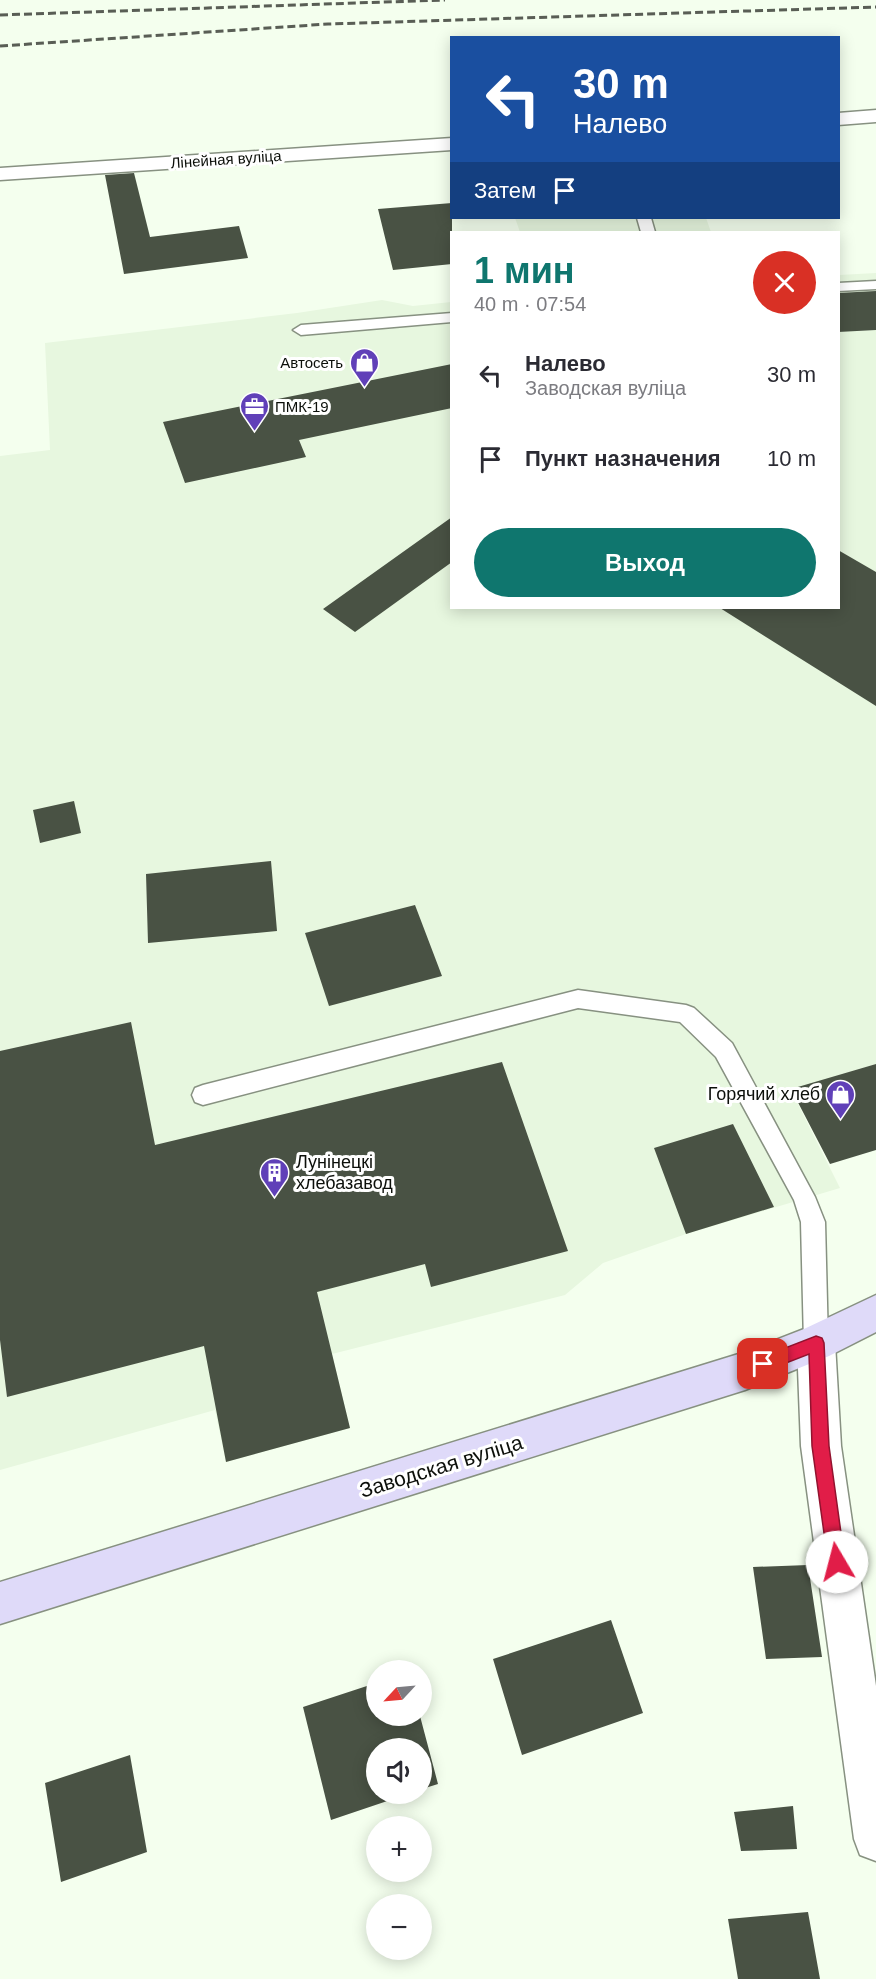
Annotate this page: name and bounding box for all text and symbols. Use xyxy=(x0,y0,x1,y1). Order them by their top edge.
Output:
icon: left xyxy=(474,60,552,138)
text: 30 m xyxy=(573,60,669,107)
text: Налево xyxy=(573,109,667,139)
street label: Лінейная вуліца xyxy=(170,147,283,171)
icon: arrive xyxy=(548,174,581,207)
text: Затем xyxy=(474,178,536,203)
text: 1 мин xyxy=(474,250,575,291)
button: close xyxy=(753,251,816,314)
text: 40 m · 07:54 xyxy=(474,293,586,315)
shop icon: Автосеть xyxy=(348,346,380,388)
text: Налево xyxy=(525,351,606,376)
place label: Автосеть xyxy=(280,354,343,371)
icon: left xyxy=(474,359,507,392)
text: 30 m xyxy=(767,362,816,387)
text: Заводская вуліца xyxy=(525,377,686,399)
office icon: ПМК-19 xyxy=(238,390,270,432)
place label: ПМК-19 xyxy=(275,398,329,415)
icon: arrive xyxy=(474,443,507,476)
text: Пункт назначения xyxy=(525,446,721,471)
text: 10 m xyxy=(767,446,816,471)
button: Выход xyxy=(474,528,816,597)
shop icon: Горячий хлеб xyxy=(825,1078,857,1120)
place label: Горячий хлеб xyxy=(708,1084,820,1104)
place label: Лунінецкі хлебазавод xyxy=(296,1152,393,1193)
building icon: Лунінецкі хлебазавод xyxy=(259,1156,291,1198)
pin xyxy=(737,1338,788,1389)
icon: arrive xyxy=(746,1347,779,1380)
street label: Заводская вуліца xyxy=(357,1430,526,1502)
position arrow xyxy=(805,1530,869,1594)
north arrow xyxy=(366,1660,432,1726)
map controls xyxy=(366,1660,432,1960)
button: sound xyxy=(366,1738,432,1804)
button: + xyxy=(366,1816,432,1882)
button: − xyxy=(366,1894,432,1960)

